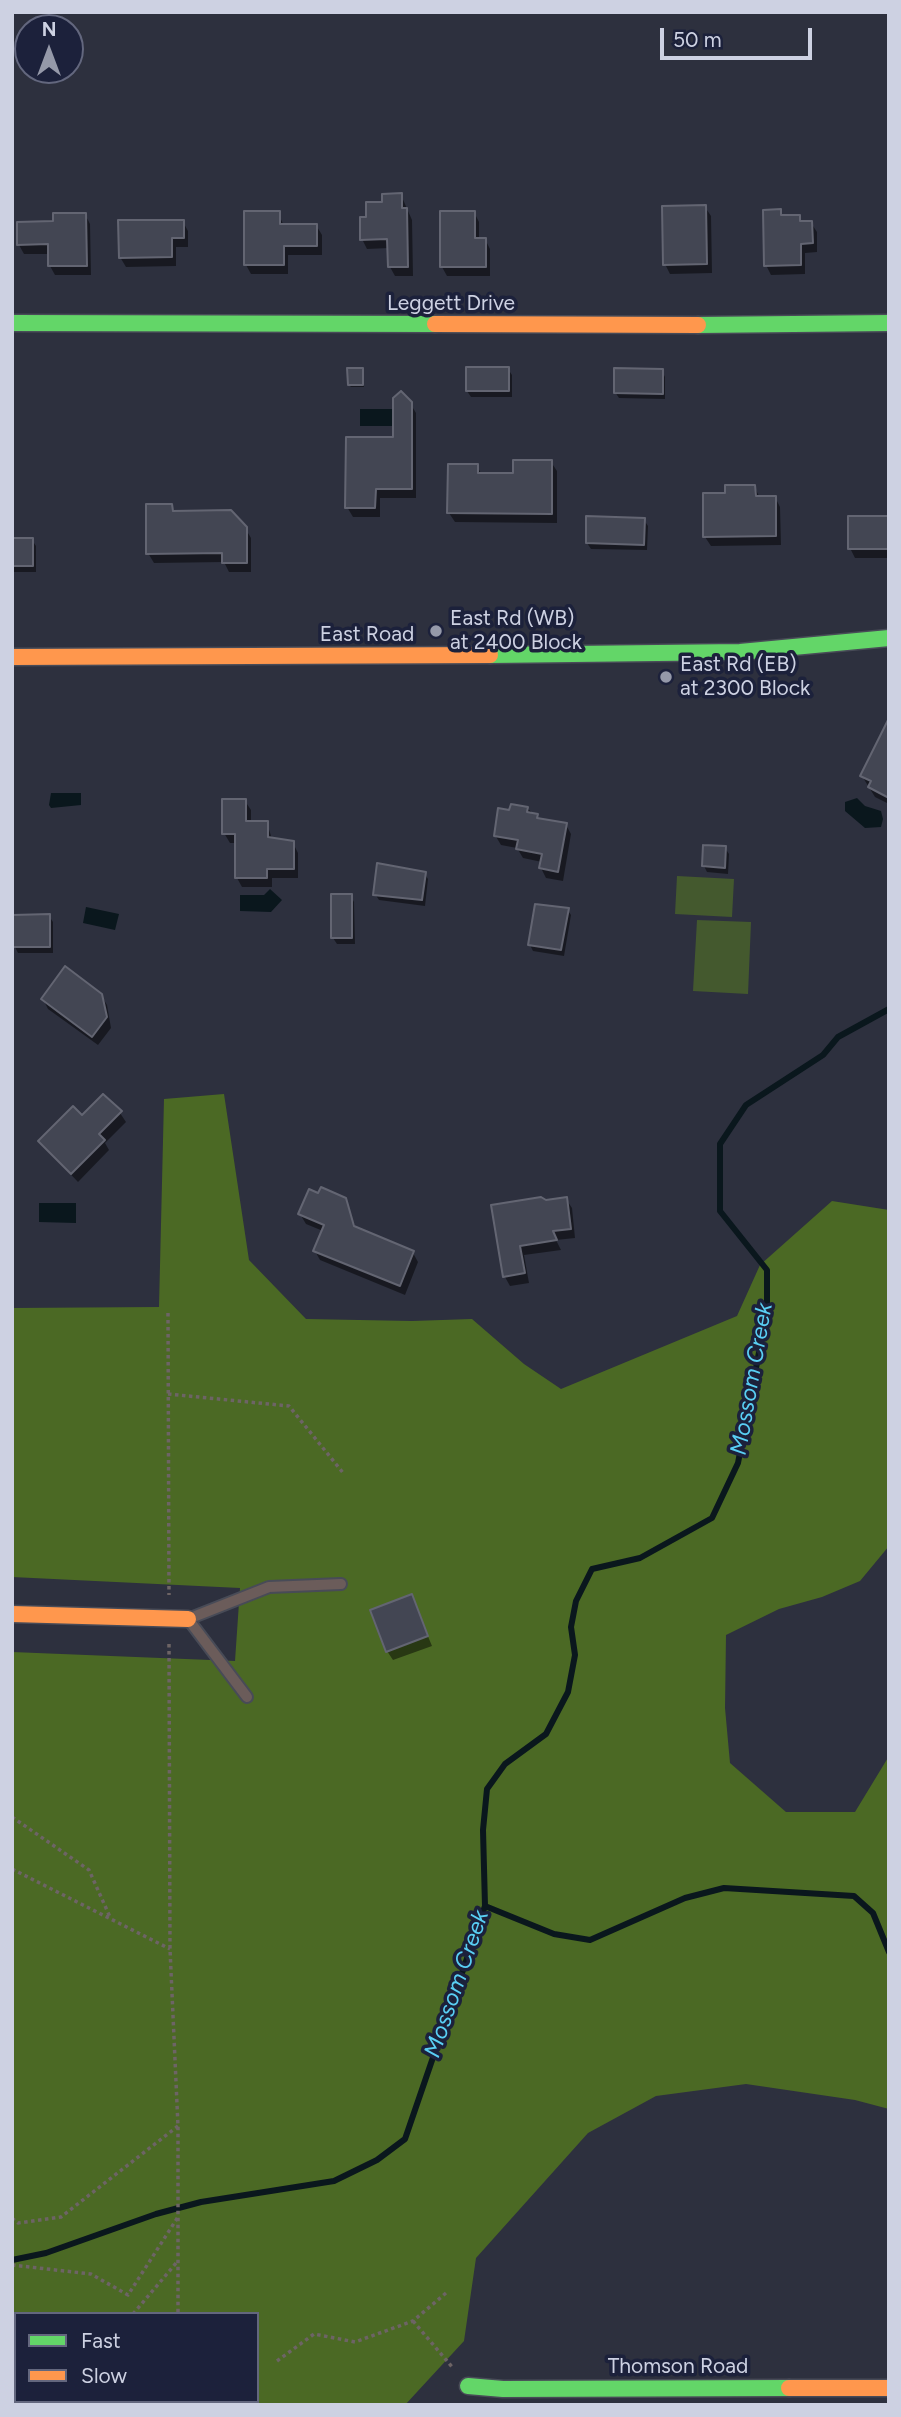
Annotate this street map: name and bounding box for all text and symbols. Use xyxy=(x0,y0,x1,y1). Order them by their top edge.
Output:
north arrow xyxy=(14,14,84,84)
scale bar xyxy=(663,14,815,58)
text: N xyxy=(42,18,56,41)
text: 50 m xyxy=(673,27,722,52)
street label: Leggett Drive xyxy=(387,291,515,317)
place label: East Rd (WB) at 2400 Block xyxy=(450,606,582,656)
street label: East Road xyxy=(320,622,414,648)
marker: East Rd (WB) at 2400 Block xyxy=(428,623,444,639)
place label: East Rd (EB) at 2300 Block xyxy=(680,652,810,702)
marker: East Rd (EB) at 2300 Block xyxy=(658,669,674,685)
water label: Mossom Creek xyxy=(725,1301,779,1457)
water label: Mossom Creek xyxy=(419,1907,495,2061)
legend xyxy=(14,2312,259,2403)
text: Fast xyxy=(81,2328,121,2353)
street label: Thomson Road xyxy=(608,2354,748,2380)
text: Slow xyxy=(81,2363,127,2388)

